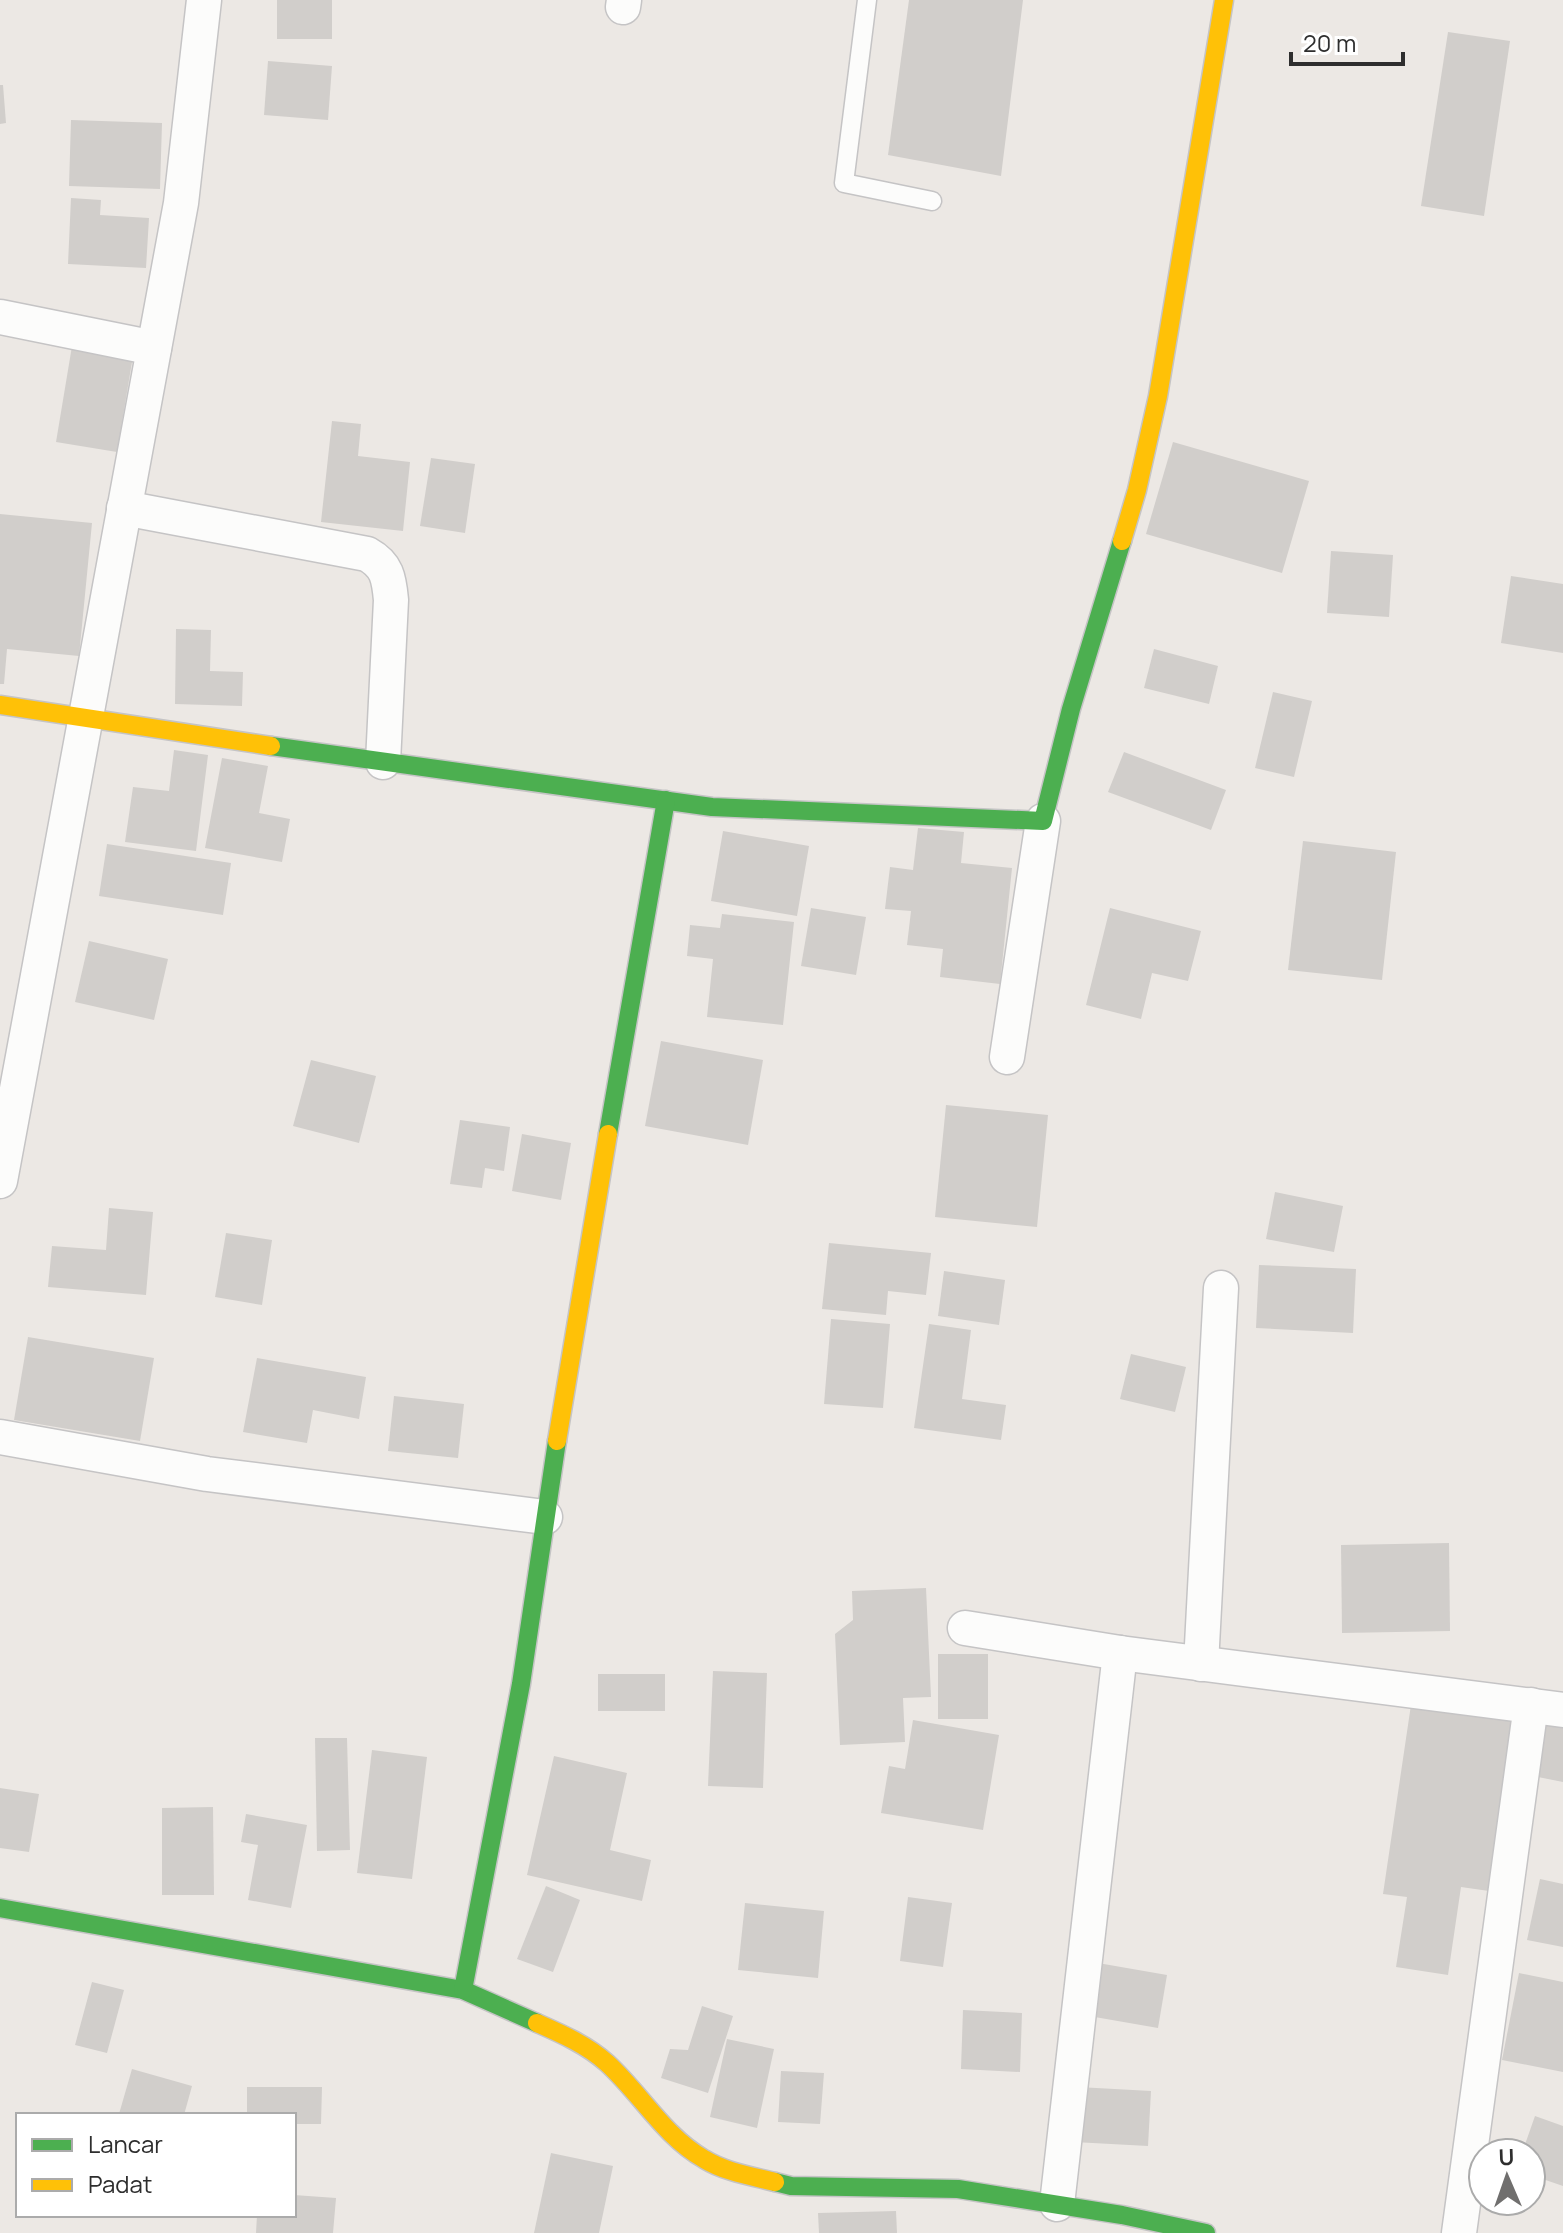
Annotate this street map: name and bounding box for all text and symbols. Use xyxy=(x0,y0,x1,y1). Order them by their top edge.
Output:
scale bar xyxy=(1291,16,1403,66)
text: 20 m xyxy=(1303,26,1356,59)
legend xyxy=(16,2113,296,2217)
text: Lancar xyxy=(88,2127,163,2160)
north arrow xyxy=(1467,2137,1547,2217)
text: U xyxy=(1498,2142,1515,2172)
text: Padat xyxy=(88,2167,152,2200)

